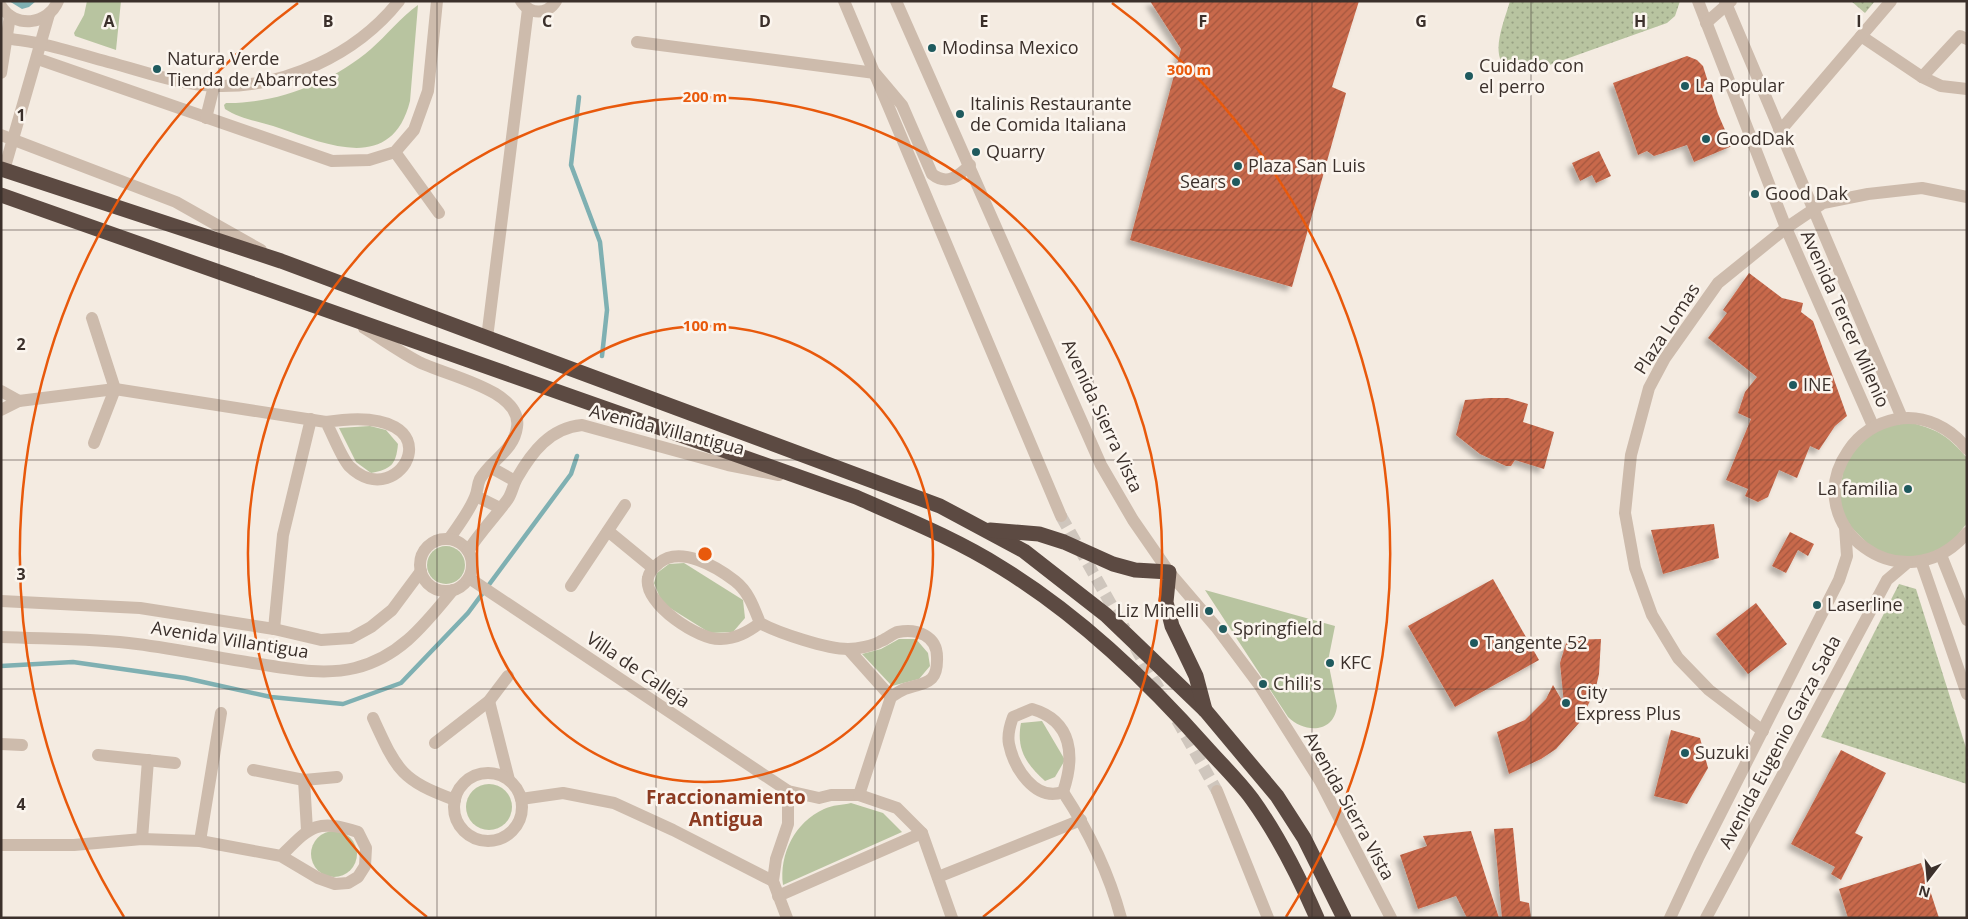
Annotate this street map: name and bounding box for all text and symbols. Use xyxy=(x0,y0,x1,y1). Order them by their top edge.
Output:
text: A xyxy=(103,10,115,32)
text: B xyxy=(323,10,333,32)
text: C xyxy=(542,10,552,32)
text: D xyxy=(759,10,771,32)
text: E xyxy=(980,10,989,32)
text: F xyxy=(1199,10,1207,32)
text: G xyxy=(1415,10,1427,32)
text: H xyxy=(1634,10,1646,32)
text: I xyxy=(1856,10,1862,32)
place label: Modinsa Mexico xyxy=(942,35,1079,59)
marker: Modinsa Mexico xyxy=(926,42,938,54)
place label: Natura Verde Tienda de Abarrotes xyxy=(167,46,337,91)
place label: Cuidado con el perro xyxy=(1479,53,1584,98)
text: 300 m xyxy=(1167,59,1211,79)
marker: Natura Verde Tienda de Abarrotes xyxy=(151,63,163,75)
marker: Cuidado con el perro xyxy=(1463,70,1475,82)
place label: La Popular xyxy=(1695,73,1785,97)
marker: La Popular xyxy=(1679,80,1691,92)
text: 200 m xyxy=(683,86,727,106)
place label: Italinis Restaurante de Comida Italiana xyxy=(970,91,1132,136)
text: 1 xyxy=(16,104,26,126)
marker: Italinis Restaurante de Comida Italiana xyxy=(954,108,966,120)
place label: GoodDak xyxy=(1716,126,1795,150)
marker: GoodDak xyxy=(1700,133,1712,145)
place label: Quarry xyxy=(986,139,1046,163)
marker: Quarry xyxy=(970,146,982,158)
place label: Plaza San Luis xyxy=(1248,153,1366,177)
marker: Plaza San Luis xyxy=(1232,160,1244,172)
place label: Sears xyxy=(1180,169,1226,193)
marker: Sears xyxy=(1230,176,1242,188)
place label: Good Dak xyxy=(1765,181,1848,205)
marker: Good Dak xyxy=(1749,188,1761,200)
street label: Avenida Tercer Milenio xyxy=(1796,226,1896,411)
street label: Plaza Lomas xyxy=(1628,278,1705,379)
text: 100 m xyxy=(683,315,727,335)
text: 2 xyxy=(16,333,26,355)
street label: Avenida Sierra Vista xyxy=(1057,335,1149,496)
place label: INE xyxy=(1803,372,1832,396)
marker: INE xyxy=(1787,379,1799,391)
street label: Avenida Villantigua xyxy=(587,398,747,460)
place label: La familia xyxy=(1818,476,1898,500)
marker: La familia xyxy=(1902,483,1914,495)
centre of rings xyxy=(696,545,714,563)
text: 3 xyxy=(16,563,26,585)
place label: Laserline xyxy=(1827,592,1903,616)
place label: Liz Minelli xyxy=(1116,598,1199,622)
marker: Laserline xyxy=(1811,599,1823,611)
marker: Liz Minelli xyxy=(1203,605,1215,617)
street label: Avenida Villantigua xyxy=(150,615,311,663)
place label: Springfield xyxy=(1233,616,1323,640)
marker: Springfield xyxy=(1217,623,1229,635)
street label: Villa de Calleja xyxy=(582,626,695,713)
place label: Tangente 52 xyxy=(1484,630,1588,654)
street label: Avenida Eugenio Garza Sada xyxy=(1713,631,1846,852)
marker: Tangente 52 xyxy=(1468,637,1480,649)
place label: KFC xyxy=(1340,650,1372,674)
marker: KFC xyxy=(1324,657,1336,669)
place label: Chili's xyxy=(1273,671,1322,695)
marker: Chili's xyxy=(1257,678,1269,690)
place label: City Express Plus xyxy=(1576,680,1681,725)
marker: City Express Plus xyxy=(1560,697,1572,709)
street label: Avenida Sierra Vista xyxy=(1299,727,1401,884)
place label: Suzuki xyxy=(1695,740,1749,764)
marker: Suzuki xyxy=(1679,747,1691,759)
district label: Fraccionamiento Antigua xyxy=(646,784,806,832)
text: 4 xyxy=(16,793,26,815)
north arrow xyxy=(1903,854,1953,904)
text: N xyxy=(1916,881,1932,903)

